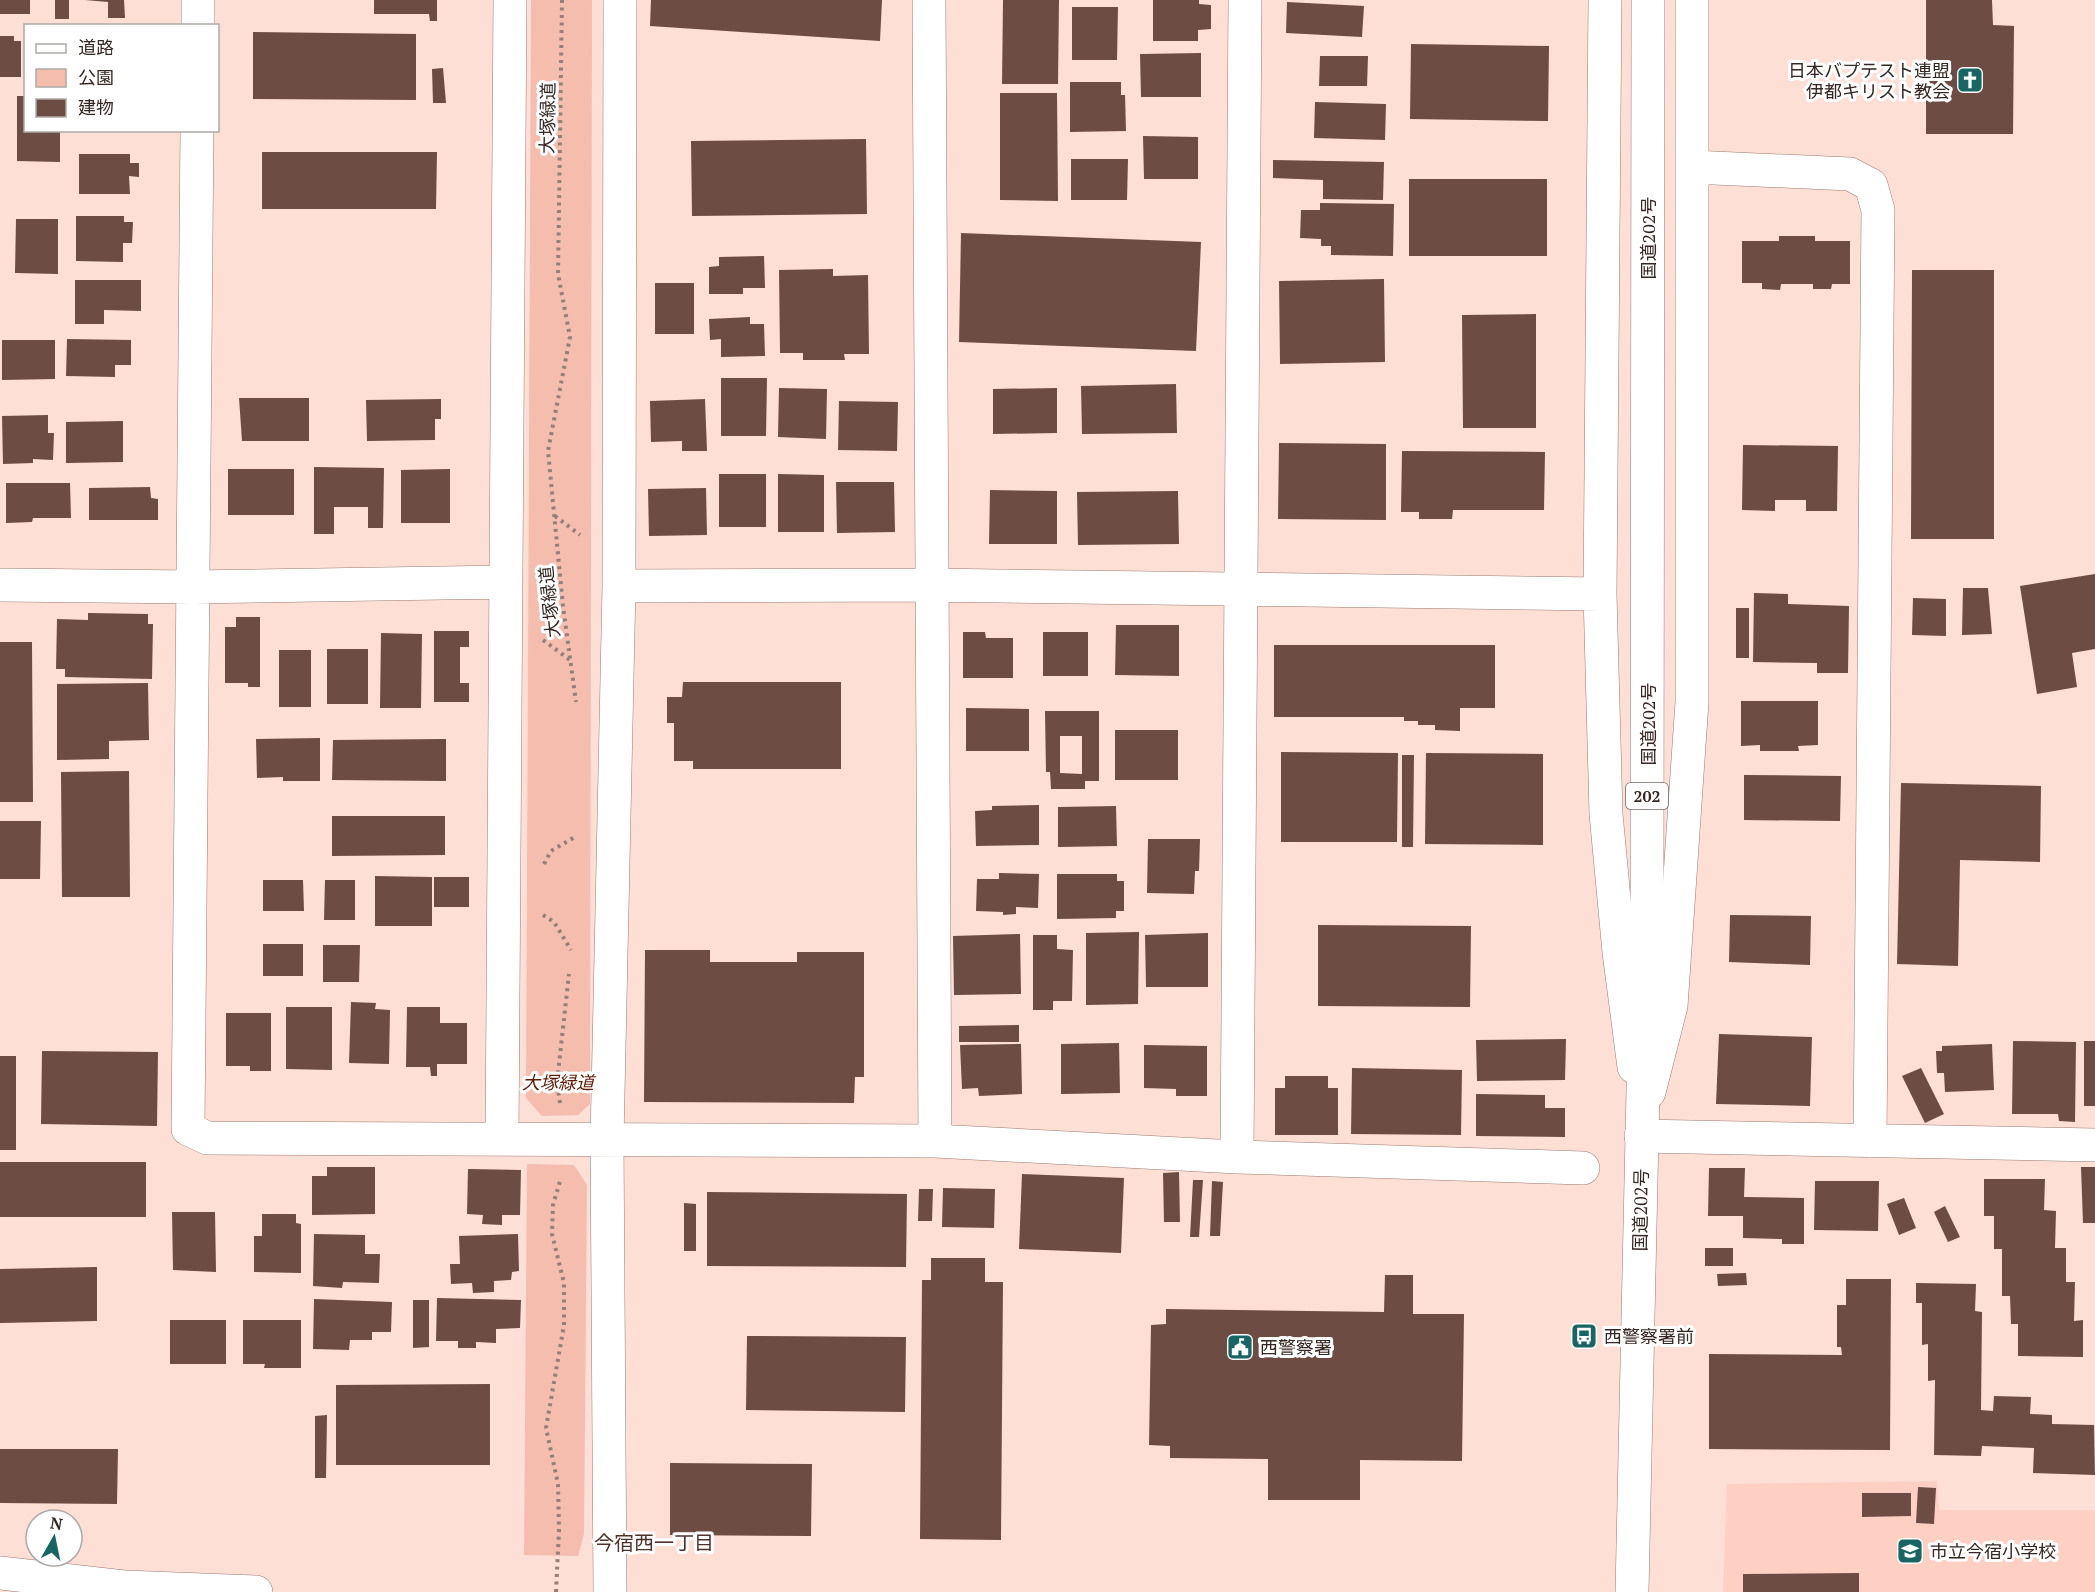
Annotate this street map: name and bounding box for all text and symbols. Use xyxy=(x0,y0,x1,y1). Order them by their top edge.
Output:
legend xyxy=(24,24,219,132)
text: 道路 xyxy=(78,35,114,59)
place label: 日本バプテスト連盟 伊都キリスト教会 xyxy=(1788,58,1950,103)
text: 公園 xyxy=(78,65,114,89)
church icon: 日本バプテスト連盟 伊都キリスト教会 xyxy=(1955,65,1985,95)
street label: 大塚緑道 xyxy=(534,82,560,154)
text: 建物 xyxy=(78,95,114,119)
street label: 国道202号 xyxy=(1636,197,1660,279)
street label: 大塚緑道 xyxy=(533,565,565,639)
street label: 国道202号 xyxy=(1636,683,1660,765)
road number: 202 xyxy=(1626,783,1668,809)
park label: 大塚緑道 xyxy=(522,1070,597,1094)
street label: 国道202号 xyxy=(1627,1168,1653,1252)
bus stop icon: 西警察署前 xyxy=(1569,1321,1599,1351)
place label: 西警察署前 xyxy=(1604,1324,1694,1348)
public building icon: 西警察署 xyxy=(1225,1332,1255,1362)
place label: 西警察署 xyxy=(1260,1335,1332,1359)
north arrow xyxy=(24,1508,84,1568)
text: N xyxy=(49,1511,64,1535)
district label: 今宿西一丁目 xyxy=(594,1529,714,1556)
school or university icon: 市立今宿小学校 xyxy=(1895,1536,1925,1566)
place label: 市立今宿小学校 xyxy=(1930,1539,2056,1563)

